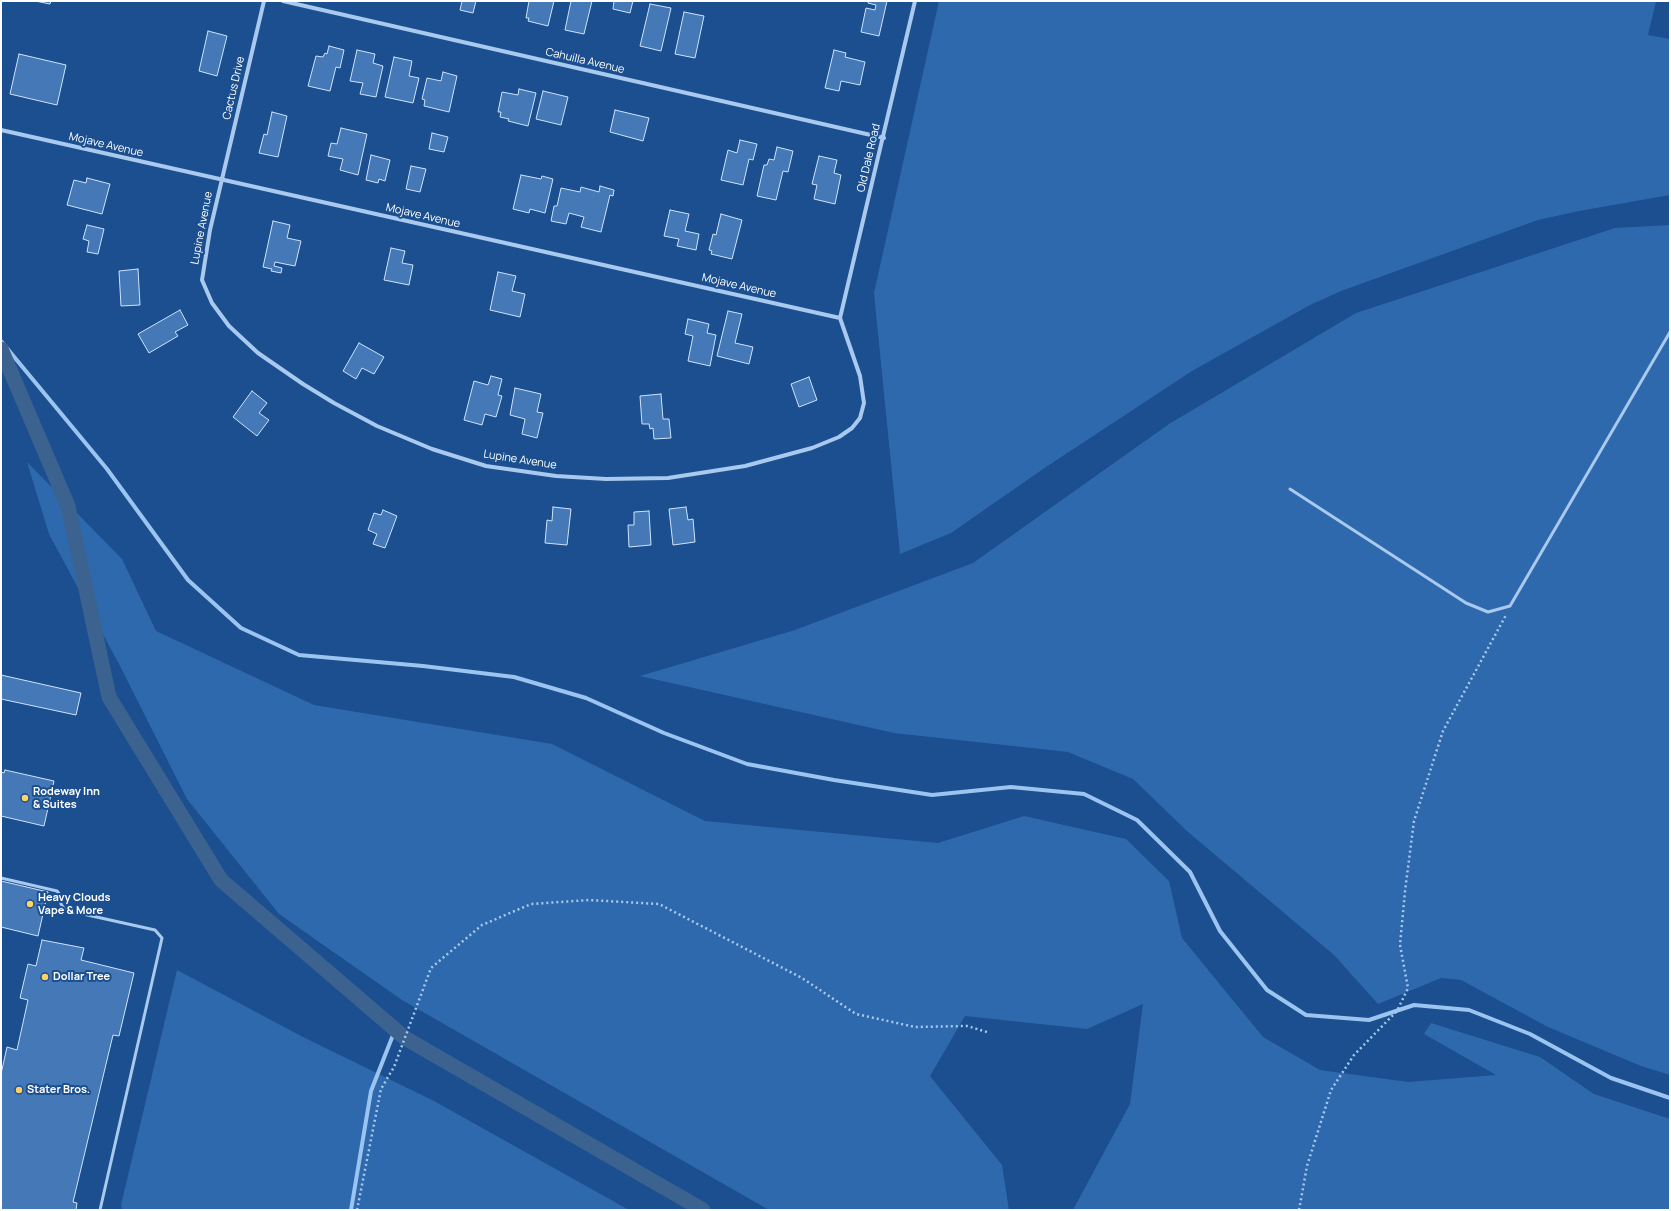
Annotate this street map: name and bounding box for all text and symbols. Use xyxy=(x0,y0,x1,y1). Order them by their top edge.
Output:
street label: Cahuilla Avenue xyxy=(544,45,626,77)
street label: Cactus Drive xyxy=(220,55,248,121)
street label: Old Dale Road xyxy=(855,122,883,194)
street label: Mojave Avenue xyxy=(67,130,145,160)
street label: Lupine Avenue xyxy=(188,190,216,266)
street label: Mojave Avenue xyxy=(384,201,462,231)
street label: Mojave Avenue xyxy=(700,271,778,301)
street label: Lupine Avenue xyxy=(482,448,558,472)
place label: Rodeway Inn & Suites xyxy=(33,785,100,811)
marker: Rodeway Inn & Suites xyxy=(20,793,30,803)
place label: Heavy Clouds Vape & More xyxy=(38,891,111,917)
marker: Heavy Clouds Vape & More xyxy=(25,899,35,909)
place label: Dollar Tree xyxy=(53,970,110,984)
marker: Dollar Tree xyxy=(40,972,50,982)
place label: Stater Bros. xyxy=(27,1083,90,1097)
marker: Stater Bros. xyxy=(14,1085,24,1095)

